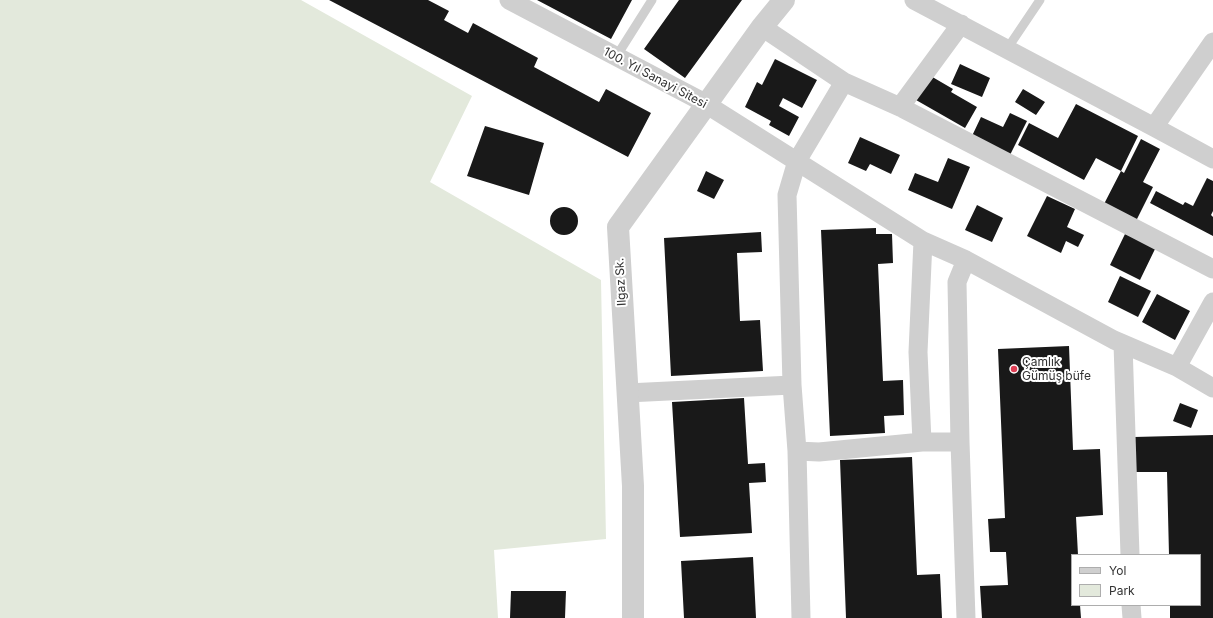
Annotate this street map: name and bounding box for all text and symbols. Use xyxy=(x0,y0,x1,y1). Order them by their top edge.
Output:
street label: 100. Yıl Sanayi Sitesi xyxy=(601,45,709,111)
street label: Ilgaz Sk. xyxy=(613,258,629,306)
place label: Çamlık Gümüş büfe xyxy=(1022,355,1091,383)
marker: Çamlık Gümüş büfe xyxy=(1009,364,1019,374)
legend xyxy=(1071,554,1201,606)
text: Yol xyxy=(1109,563,1126,578)
text: Park xyxy=(1109,583,1135,598)

